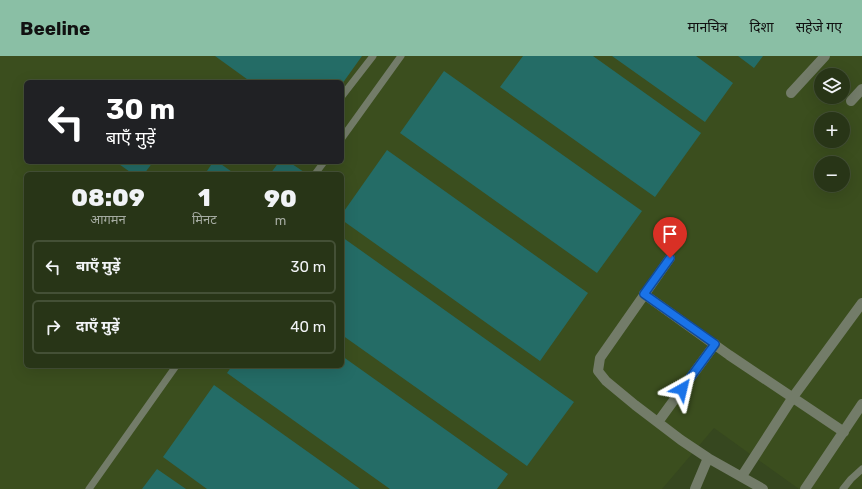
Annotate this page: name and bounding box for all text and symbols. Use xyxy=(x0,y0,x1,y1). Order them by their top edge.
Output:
text: Beeline xyxy=(20,17,90,40)
text: मानचित्र xyxy=(687,19,727,36)
text: दिशा xyxy=(749,19,774,36)
text: सहेजे गए xyxy=(796,19,842,36)
map controls xyxy=(814,68,850,192)
button: layers xyxy=(814,68,850,104)
text: 30 m xyxy=(106,93,175,126)
icon: left xyxy=(40,96,92,148)
button: + xyxy=(814,112,850,148)
text: बाएँ मुड़ें xyxy=(106,127,156,149)
button: − xyxy=(814,156,850,192)
text: 08:09 xyxy=(71,184,145,212)
text: 1 xyxy=(198,184,211,212)
text: 90 xyxy=(264,185,297,213)
text: आगमन xyxy=(90,212,126,227)
text: मिनट xyxy=(192,212,217,227)
text: m xyxy=(275,213,286,228)
pin xyxy=(653,217,687,258)
icon: arrive xyxy=(659,223,681,245)
icon: left xyxy=(42,256,64,278)
text: बाएँ मुड़ें xyxy=(76,257,120,275)
text: 30 m xyxy=(290,258,326,276)
icon: right xyxy=(42,316,64,338)
text: दाएँ मुड़ें xyxy=(76,317,119,335)
text: 40 m xyxy=(290,318,326,336)
position arrow xyxy=(661,368,703,410)

